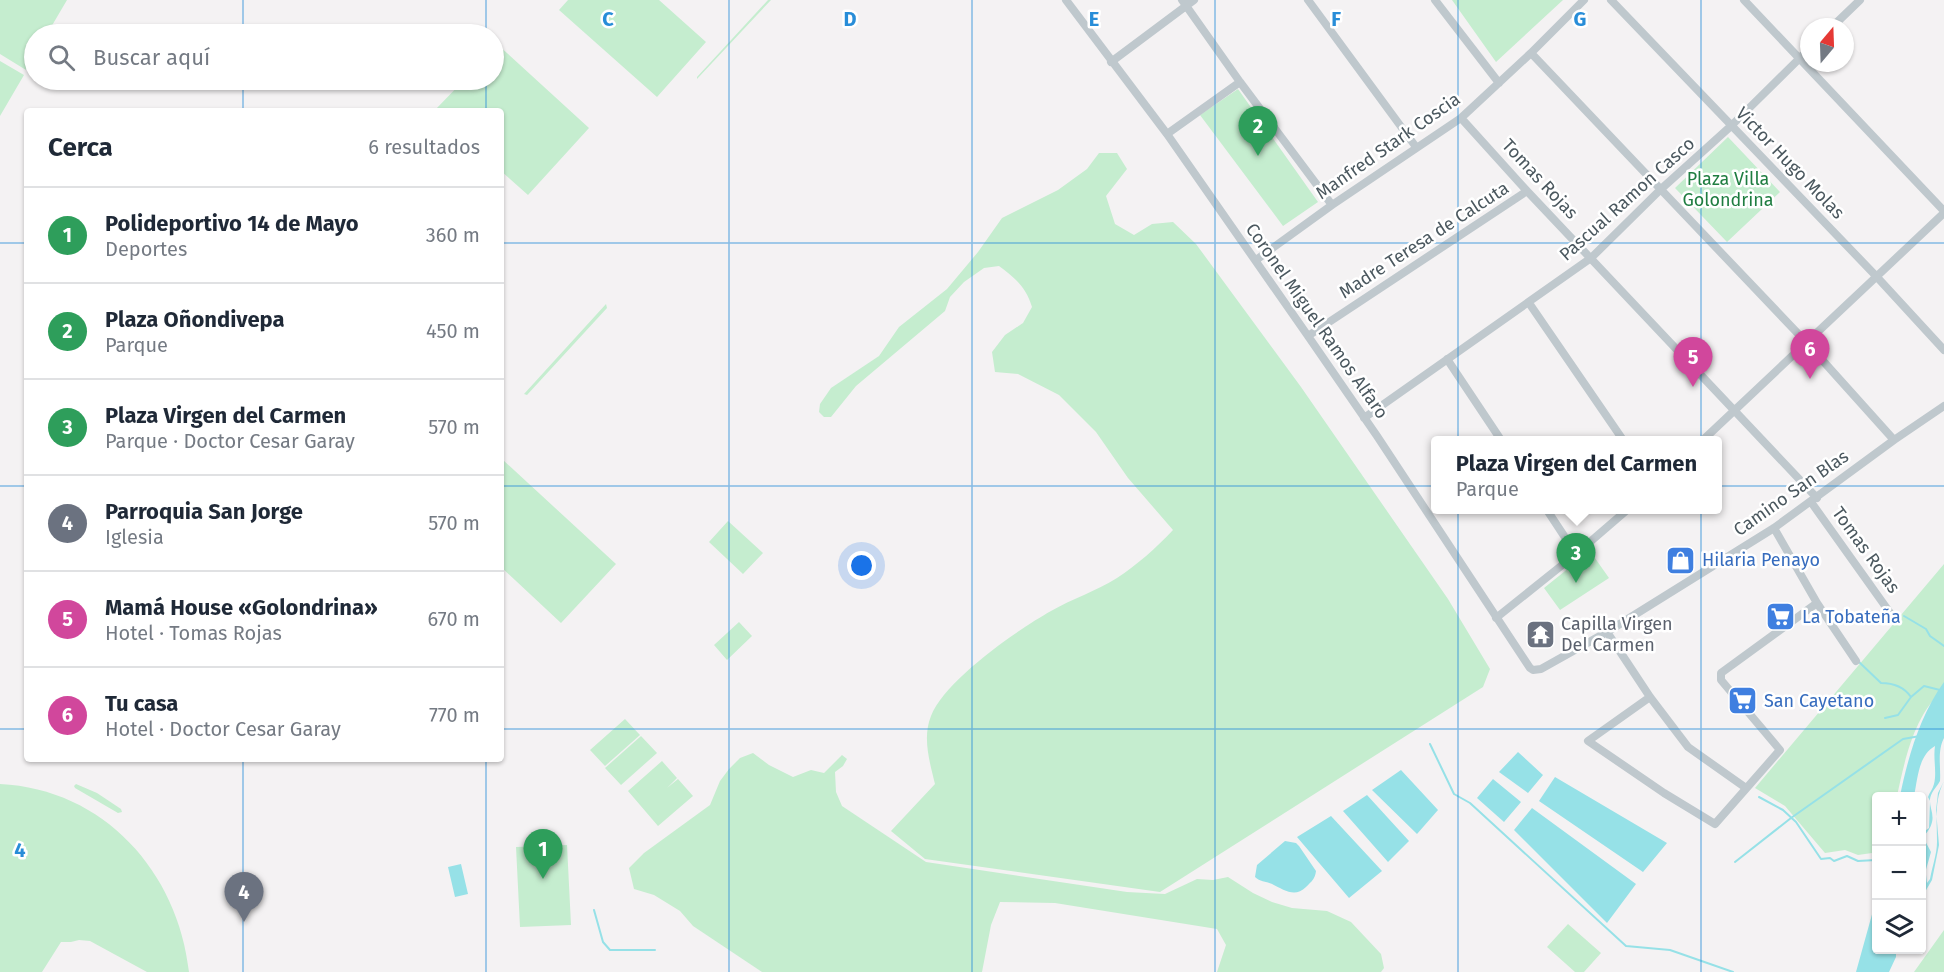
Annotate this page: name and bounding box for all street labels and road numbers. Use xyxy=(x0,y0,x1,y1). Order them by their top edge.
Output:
street label: Manfred Stark Coscia xyxy=(1312,88,1464,204)
street label: Victor Hugo Molas xyxy=(1731,103,1849,223)
street label: Pascual Ramon Casco xyxy=(1555,132,1699,266)
street label: Tomas Rojas xyxy=(1497,134,1583,224)
street label: Madre Teresa de Calcuta xyxy=(1335,177,1513,303)
street label: Coronel Miguel Ramos Alfaro xyxy=(1241,219,1393,423)
street label: Camino San Blas xyxy=(1729,445,1853,541)
street label: Tomas Rojas xyxy=(1827,503,1905,597)

